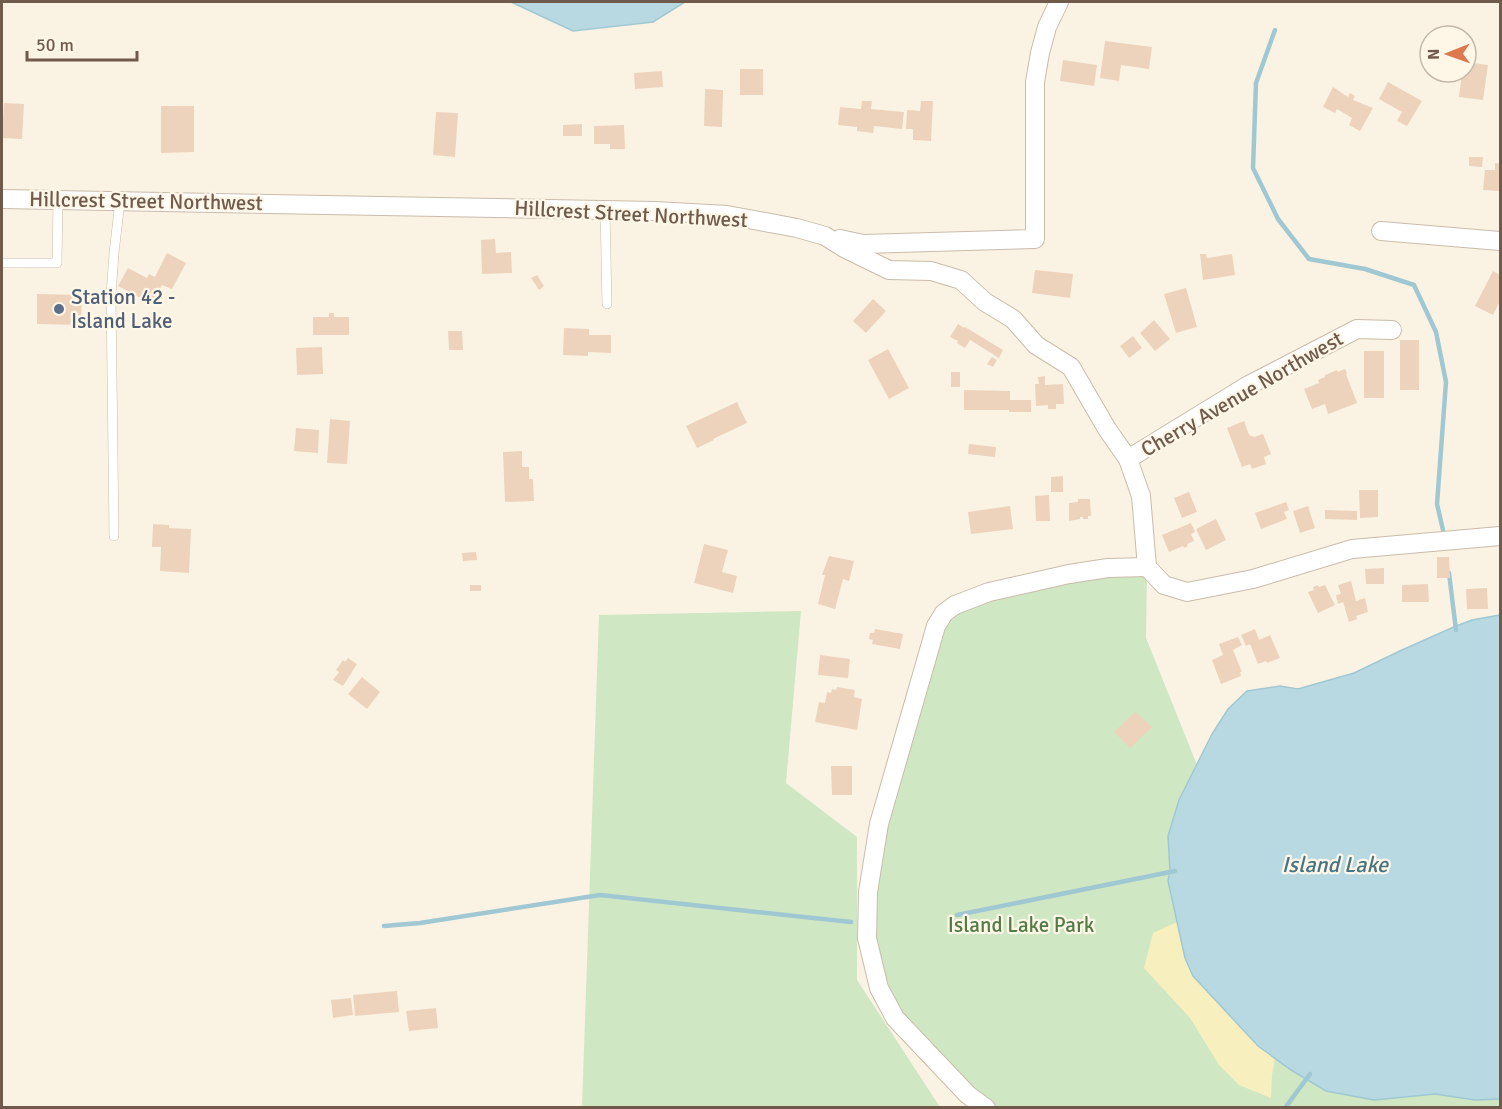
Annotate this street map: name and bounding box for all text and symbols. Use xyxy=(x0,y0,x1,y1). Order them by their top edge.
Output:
scale bar xyxy=(27,24,136,62)
north arrow xyxy=(1418,24,1478,84)
text: 50 m xyxy=(36,34,74,56)
text: N xyxy=(1424,49,1444,60)
street label: Hillcrest Street Northwest xyxy=(29,186,263,216)
street label: Hillcrest Street Northwest xyxy=(514,195,748,233)
place label: Station 42 - Island Lake xyxy=(71,284,175,334)
marker: Station 42 - Island Lake xyxy=(52,302,66,316)
street label: Cherry Avenue Northwest xyxy=(1136,325,1348,463)
water label: Island Lake xyxy=(1282,851,1389,878)
park label: Island Lake Park xyxy=(948,912,1095,938)

